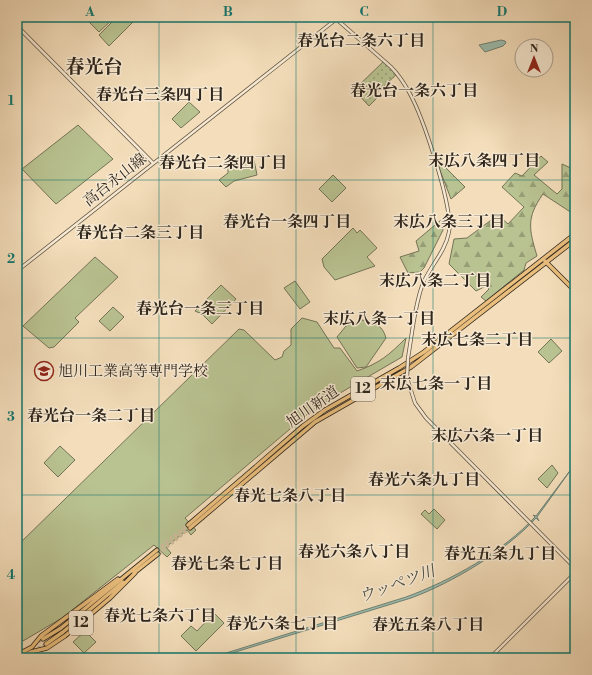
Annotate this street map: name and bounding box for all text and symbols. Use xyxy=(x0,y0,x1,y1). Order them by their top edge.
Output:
text: A xyxy=(84,4,95,20)
text: B xyxy=(223,4,233,20)
text: C xyxy=(359,4,369,20)
text: D xyxy=(497,4,507,20)
district label: 春光台二条六丁目 xyxy=(297,31,425,51)
north arrow xyxy=(514,38,554,78)
text: N xyxy=(530,42,539,56)
district label: 春光台 xyxy=(65,55,123,79)
district label: 春光台一条六丁目 xyxy=(350,81,478,101)
district label: 春光台三条四丁目 xyxy=(96,85,224,105)
text: 1 xyxy=(8,93,15,109)
street label: 高台永山線 xyxy=(80,149,150,211)
district label: 末広八条四丁目 xyxy=(428,151,540,171)
district label: 春光台二条四丁目 xyxy=(159,153,287,173)
district label: 春光台一条四丁目 xyxy=(223,212,351,232)
district label: 末広八条三丁目 xyxy=(393,212,505,232)
district label: 春光台二条三丁目 xyxy=(76,223,204,243)
text: 2 xyxy=(7,251,15,267)
district label: 末広八条二丁目 xyxy=(379,271,491,291)
district label: 春光台一条三丁目 xyxy=(136,299,264,319)
district label: 末広八条一丁目 xyxy=(323,309,435,329)
district label: 末広七条二丁目 xyxy=(421,330,533,350)
school or university icon: 旭川工業高等専門学校 xyxy=(33,360,55,382)
place label: 旭川工業高等専門学校 xyxy=(58,362,208,381)
district label: 末広七条一丁目 xyxy=(380,374,492,394)
road number: 12 xyxy=(351,377,375,401)
street label: 旭川新道 xyxy=(283,382,343,432)
district label: 春光台一条二丁目 xyxy=(27,406,155,426)
text: 3 xyxy=(7,409,15,425)
district label: 末広六条一丁目 xyxy=(431,426,543,446)
district label: 春光六条九丁目 xyxy=(368,470,480,490)
district label: 春光七条八丁目 xyxy=(234,486,346,506)
district label: 春光六条八丁目 xyxy=(298,542,410,562)
district label: 春光五条九丁目 xyxy=(444,544,556,564)
district label: 春光七条七丁目 xyxy=(171,554,283,574)
water label: ウッペツ川 xyxy=(356,560,440,607)
text: 4 xyxy=(7,567,16,583)
district label: 春光七条六丁目 xyxy=(104,606,216,626)
road number: 12 xyxy=(69,611,93,635)
district label: 春光六条七丁目 xyxy=(226,614,338,634)
district label: 春光五条八丁目 xyxy=(372,615,484,635)

